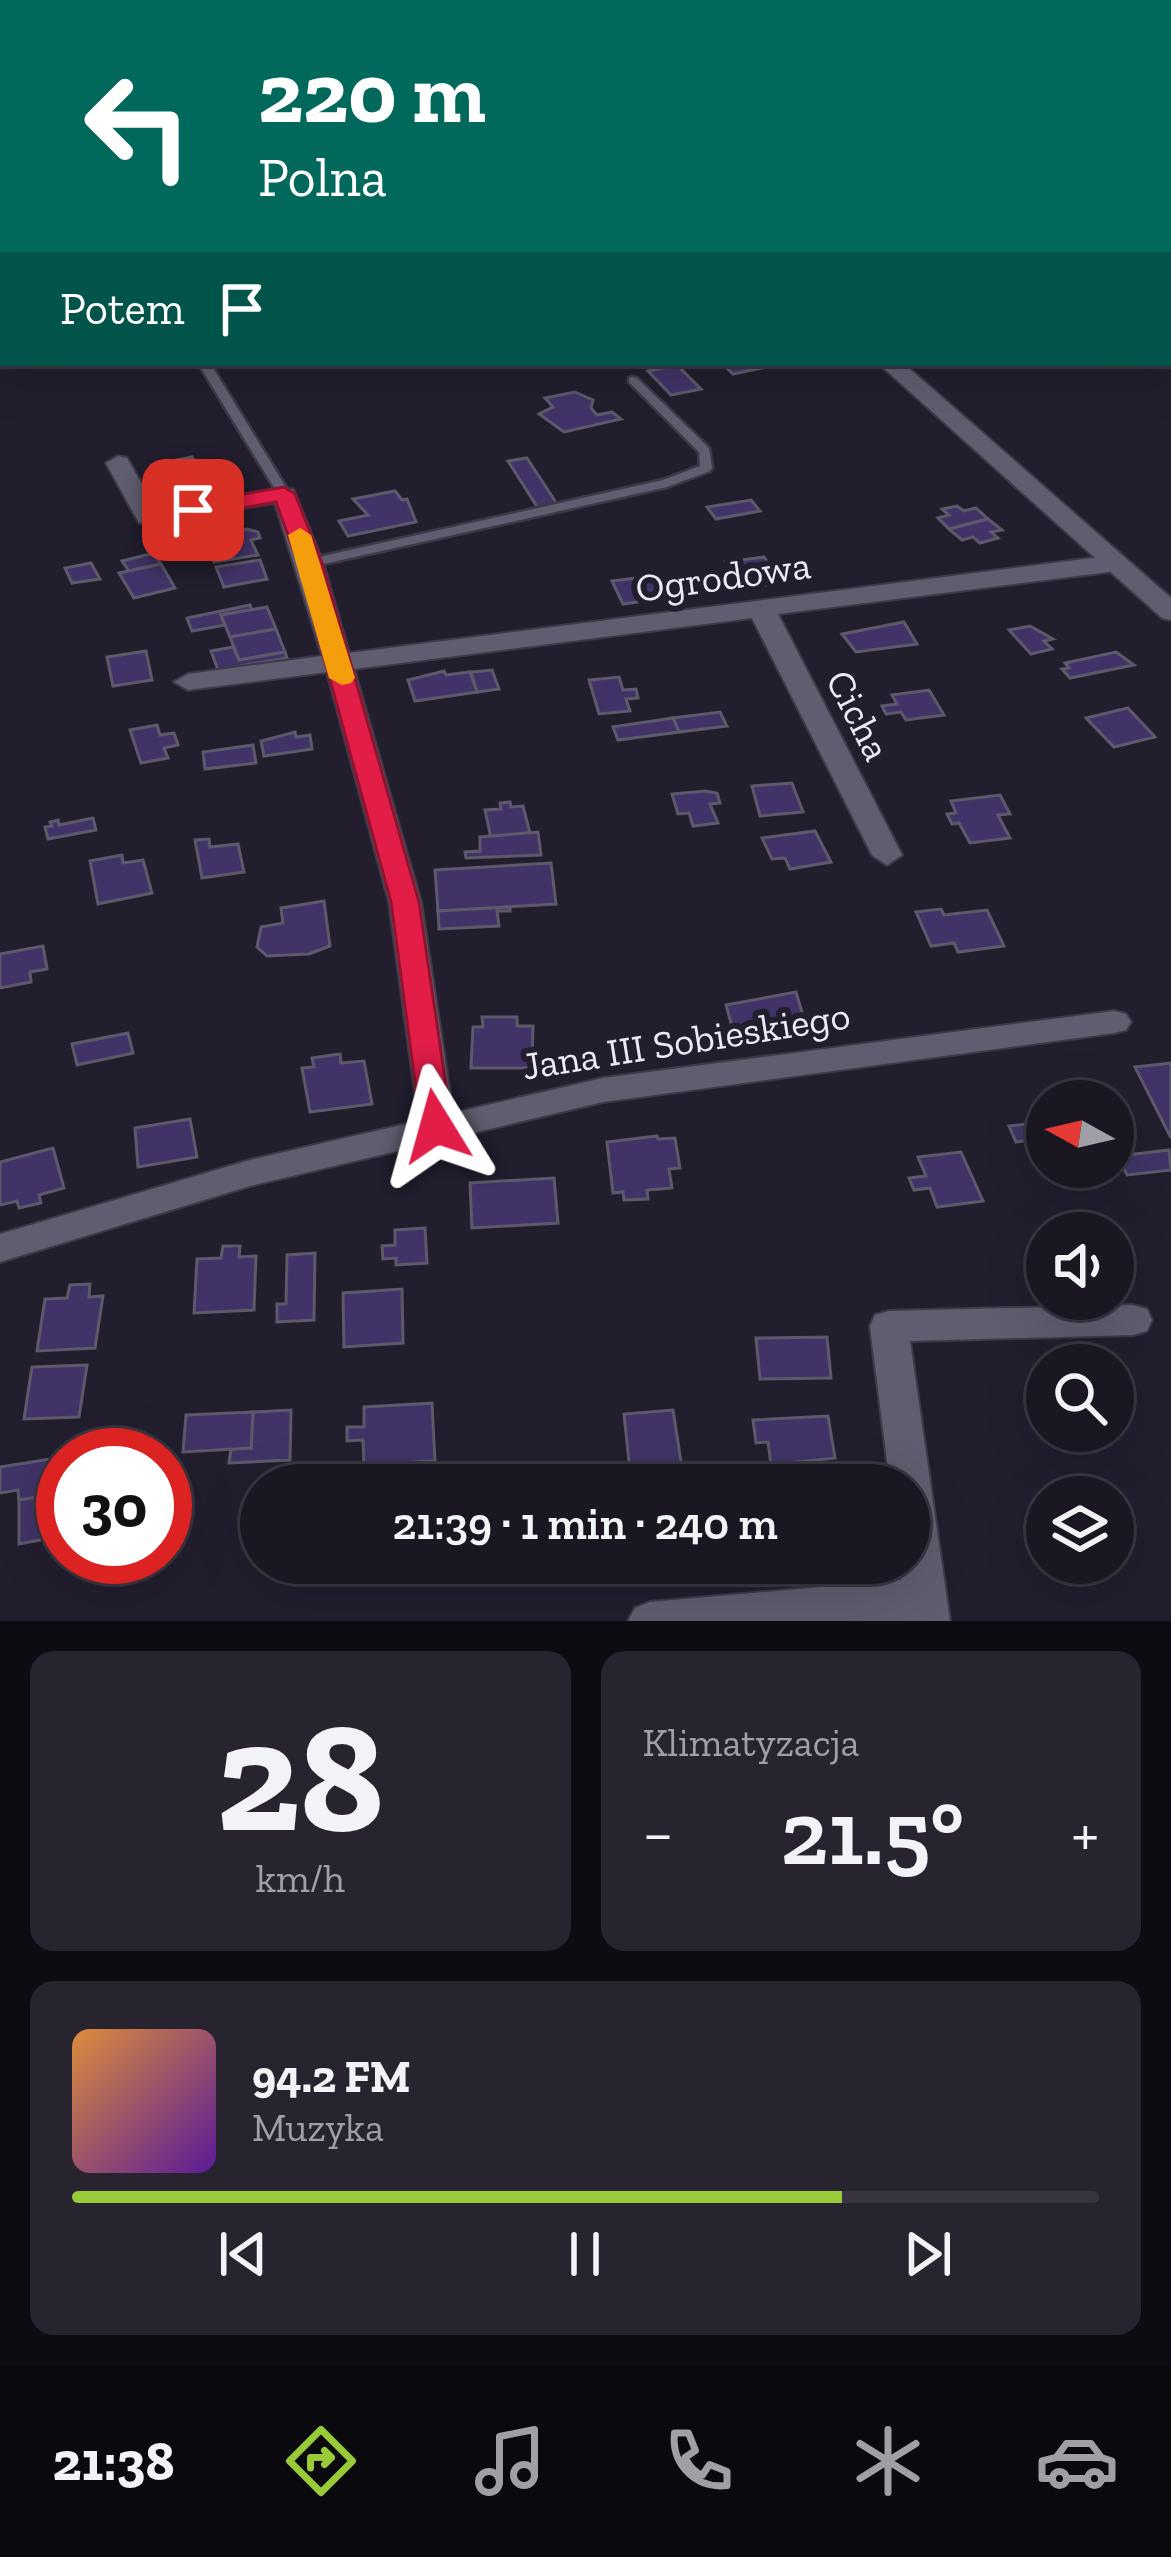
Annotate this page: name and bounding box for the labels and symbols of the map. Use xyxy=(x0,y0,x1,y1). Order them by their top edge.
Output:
pin xyxy=(142,459,244,561)
street label: Ogrodowa xyxy=(633,541,814,612)
street label: Cicha xyxy=(816,662,901,768)
street label: Jana III Sobieskiego xyxy=(519,991,853,1090)
position arrow xyxy=(373,1063,499,1189)
north arrow xyxy=(1026,1080,1134,1188)
speed limit sign: 30 xyxy=(36,1428,192,1584)

